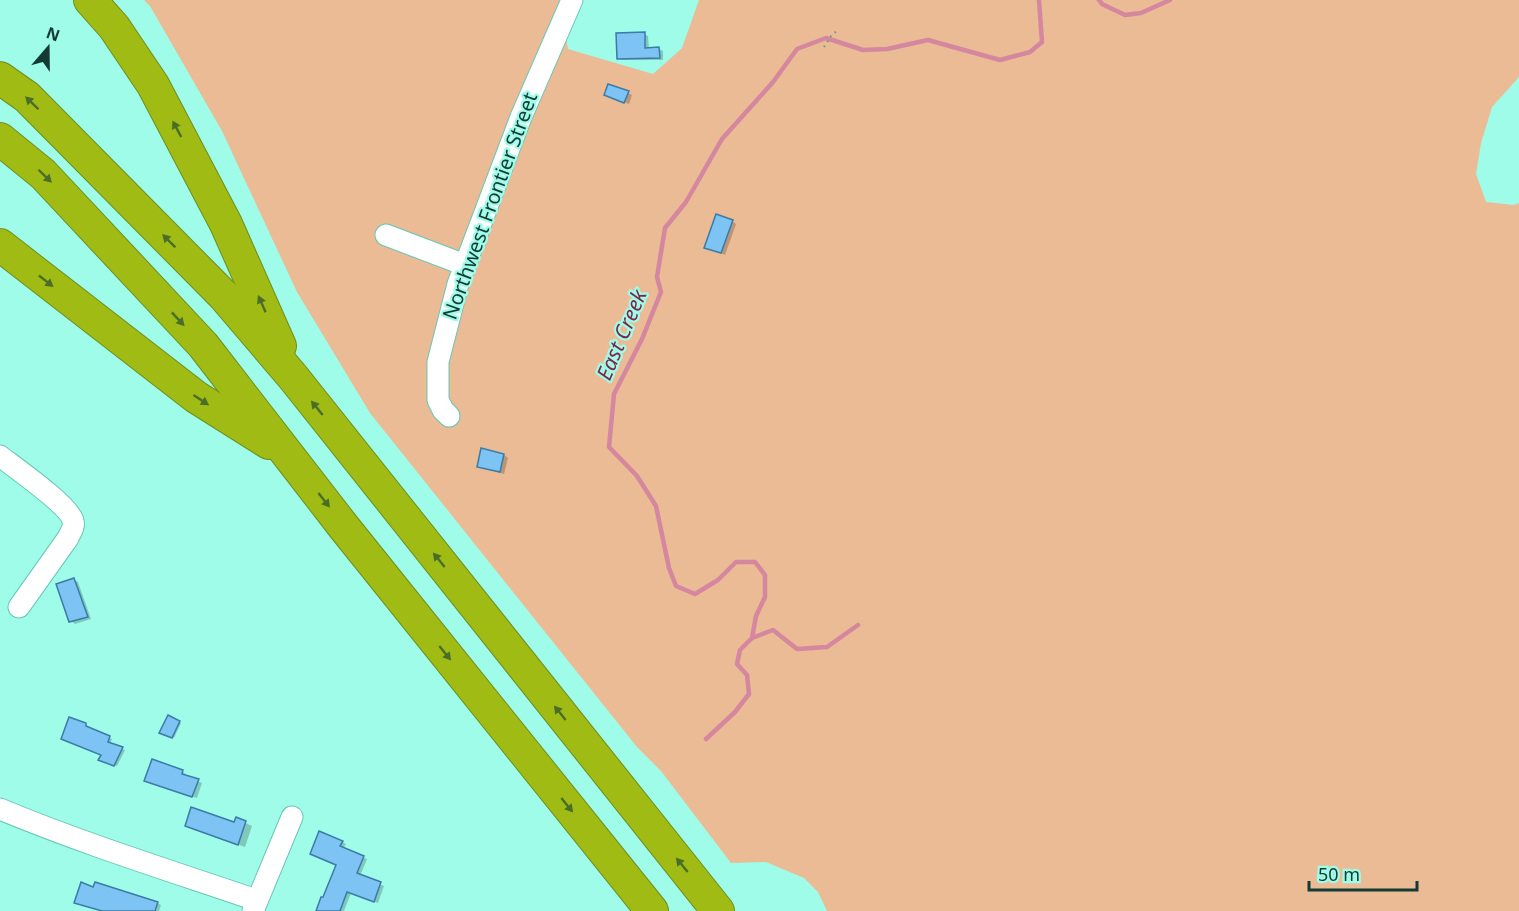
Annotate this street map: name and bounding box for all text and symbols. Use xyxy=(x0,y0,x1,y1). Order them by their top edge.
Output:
north arrow xyxy=(18,18,78,78)
text: N xyxy=(43,21,63,46)
street label: Northwest Frontier Street xyxy=(436,89,543,323)
one-way arrow xyxy=(25,96,39,110)
one-way arrow xyxy=(172,120,182,137)
one-way arrow xyxy=(37,169,51,183)
one-way arrow xyxy=(162,234,176,249)
one-way arrow xyxy=(39,274,54,286)
water label: East Creek xyxy=(589,284,653,384)
one-way arrow xyxy=(257,296,266,313)
one-way arrow xyxy=(171,311,185,326)
one-way arrow xyxy=(193,394,209,405)
one-way arrow xyxy=(312,400,324,415)
one-way arrow xyxy=(317,493,329,508)
one-way arrow xyxy=(432,552,445,568)
one-way arrow xyxy=(439,645,452,661)
one-way arrow xyxy=(555,705,567,720)
one-way arrow xyxy=(561,797,574,813)
scale bar xyxy=(1309,854,1417,892)
one-way arrow xyxy=(675,857,688,873)
text: 50 m xyxy=(1318,862,1360,886)

